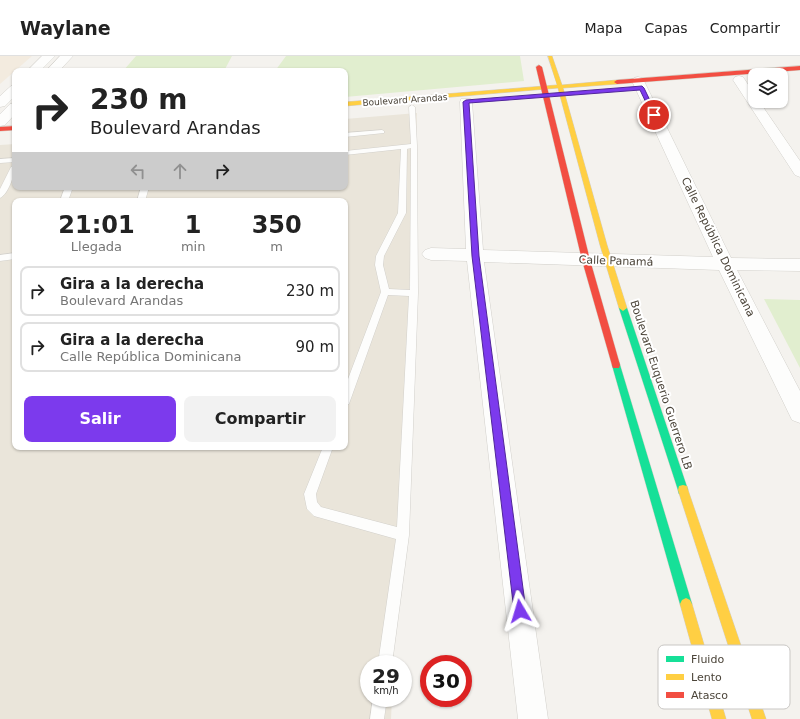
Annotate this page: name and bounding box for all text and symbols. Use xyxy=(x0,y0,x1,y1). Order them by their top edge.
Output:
text: Waylane xyxy=(20,17,111,39)
text: Mapa xyxy=(584,20,623,36)
text: Capas xyxy=(645,20,688,36)
text: Compartir xyxy=(710,20,780,36)
map controls xyxy=(748,68,788,108)
button: layers xyxy=(748,68,788,108)
text: 230 m xyxy=(90,83,187,116)
icon: right xyxy=(24,84,76,136)
street label: Boulevard Arandas xyxy=(362,92,448,108)
pin xyxy=(637,98,671,132)
icon: arrive xyxy=(643,104,665,126)
text: Boulevard Arandas xyxy=(90,117,261,138)
icon: left xyxy=(127,160,149,182)
icon: ahead xyxy=(169,160,191,182)
icon: right xyxy=(211,160,233,182)
street label: Calle República Dominicana xyxy=(678,175,758,319)
text: 21:01 xyxy=(58,211,135,239)
text: 1 xyxy=(185,211,201,239)
text: 350 xyxy=(252,211,302,239)
text: Llegada xyxy=(71,239,122,254)
text: min xyxy=(181,239,205,254)
text: m xyxy=(270,239,283,254)
street label: Calle Panamá xyxy=(578,253,654,269)
text: Gira a la derecha xyxy=(60,275,204,293)
icon: right xyxy=(26,280,48,302)
text: 230 m xyxy=(286,282,334,300)
text: Boulevard Arandas xyxy=(60,293,183,308)
street label: Boulevard Euquerio Guerrero LB xyxy=(627,299,695,471)
text: Gira a la derecha xyxy=(60,331,204,349)
icon: right xyxy=(26,336,48,358)
text: 90 m xyxy=(296,338,334,356)
text: Calle República Dominicana xyxy=(60,349,241,364)
button: Salir xyxy=(24,396,176,442)
button: Compartir xyxy=(184,396,336,442)
position arrow xyxy=(499,590,541,632)
legend xyxy=(658,645,790,709)
text: Fluido xyxy=(691,653,724,666)
speed limit sign: 30 xyxy=(420,655,472,707)
text: 29 xyxy=(372,664,400,688)
text: Lento xyxy=(691,671,722,684)
text: km/h xyxy=(373,685,399,696)
text: Atasco xyxy=(691,689,728,702)

